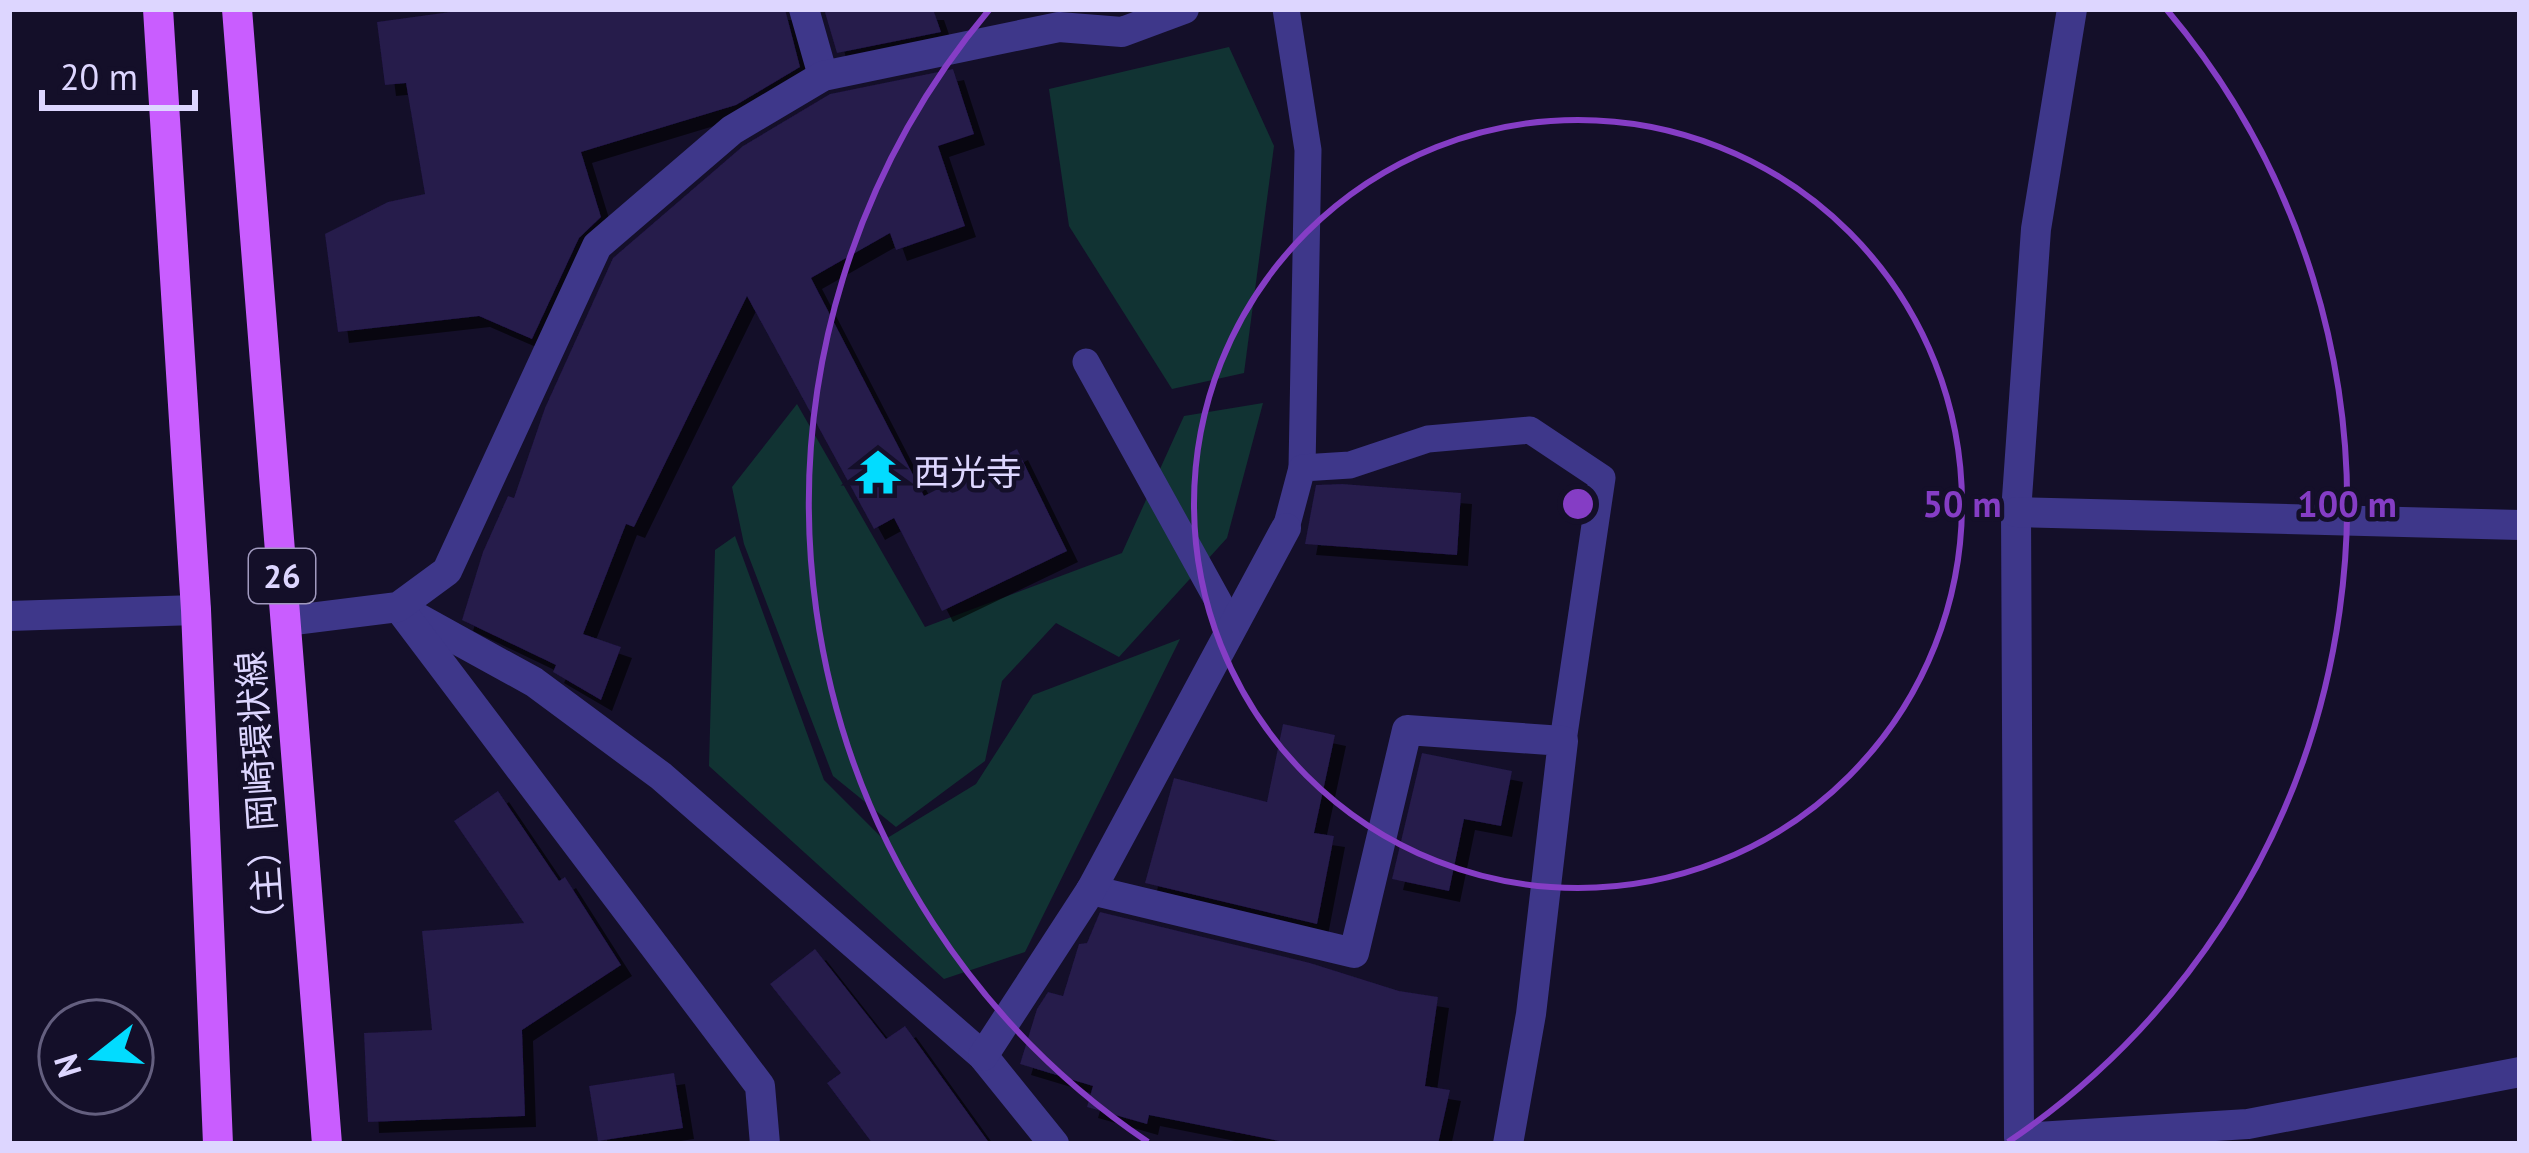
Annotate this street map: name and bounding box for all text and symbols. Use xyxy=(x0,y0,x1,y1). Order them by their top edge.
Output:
scale bar xyxy=(42,36,195,110)
text: 20 m xyxy=(60,53,138,100)
temple icon: 西光寺 xyxy=(853,447,903,497)
place label: 西光寺 xyxy=(914,448,1022,495)
text: 50 m xyxy=(1923,480,2001,527)
text: 100 m xyxy=(2297,480,2397,527)
centre of rings xyxy=(1557,483,1599,525)
road number: 26 xyxy=(249,549,315,603)
street label: （主）岡崎環状線 xyxy=(226,650,293,940)
north arrow xyxy=(36,997,156,1117)
text: N xyxy=(43,1049,91,1083)

